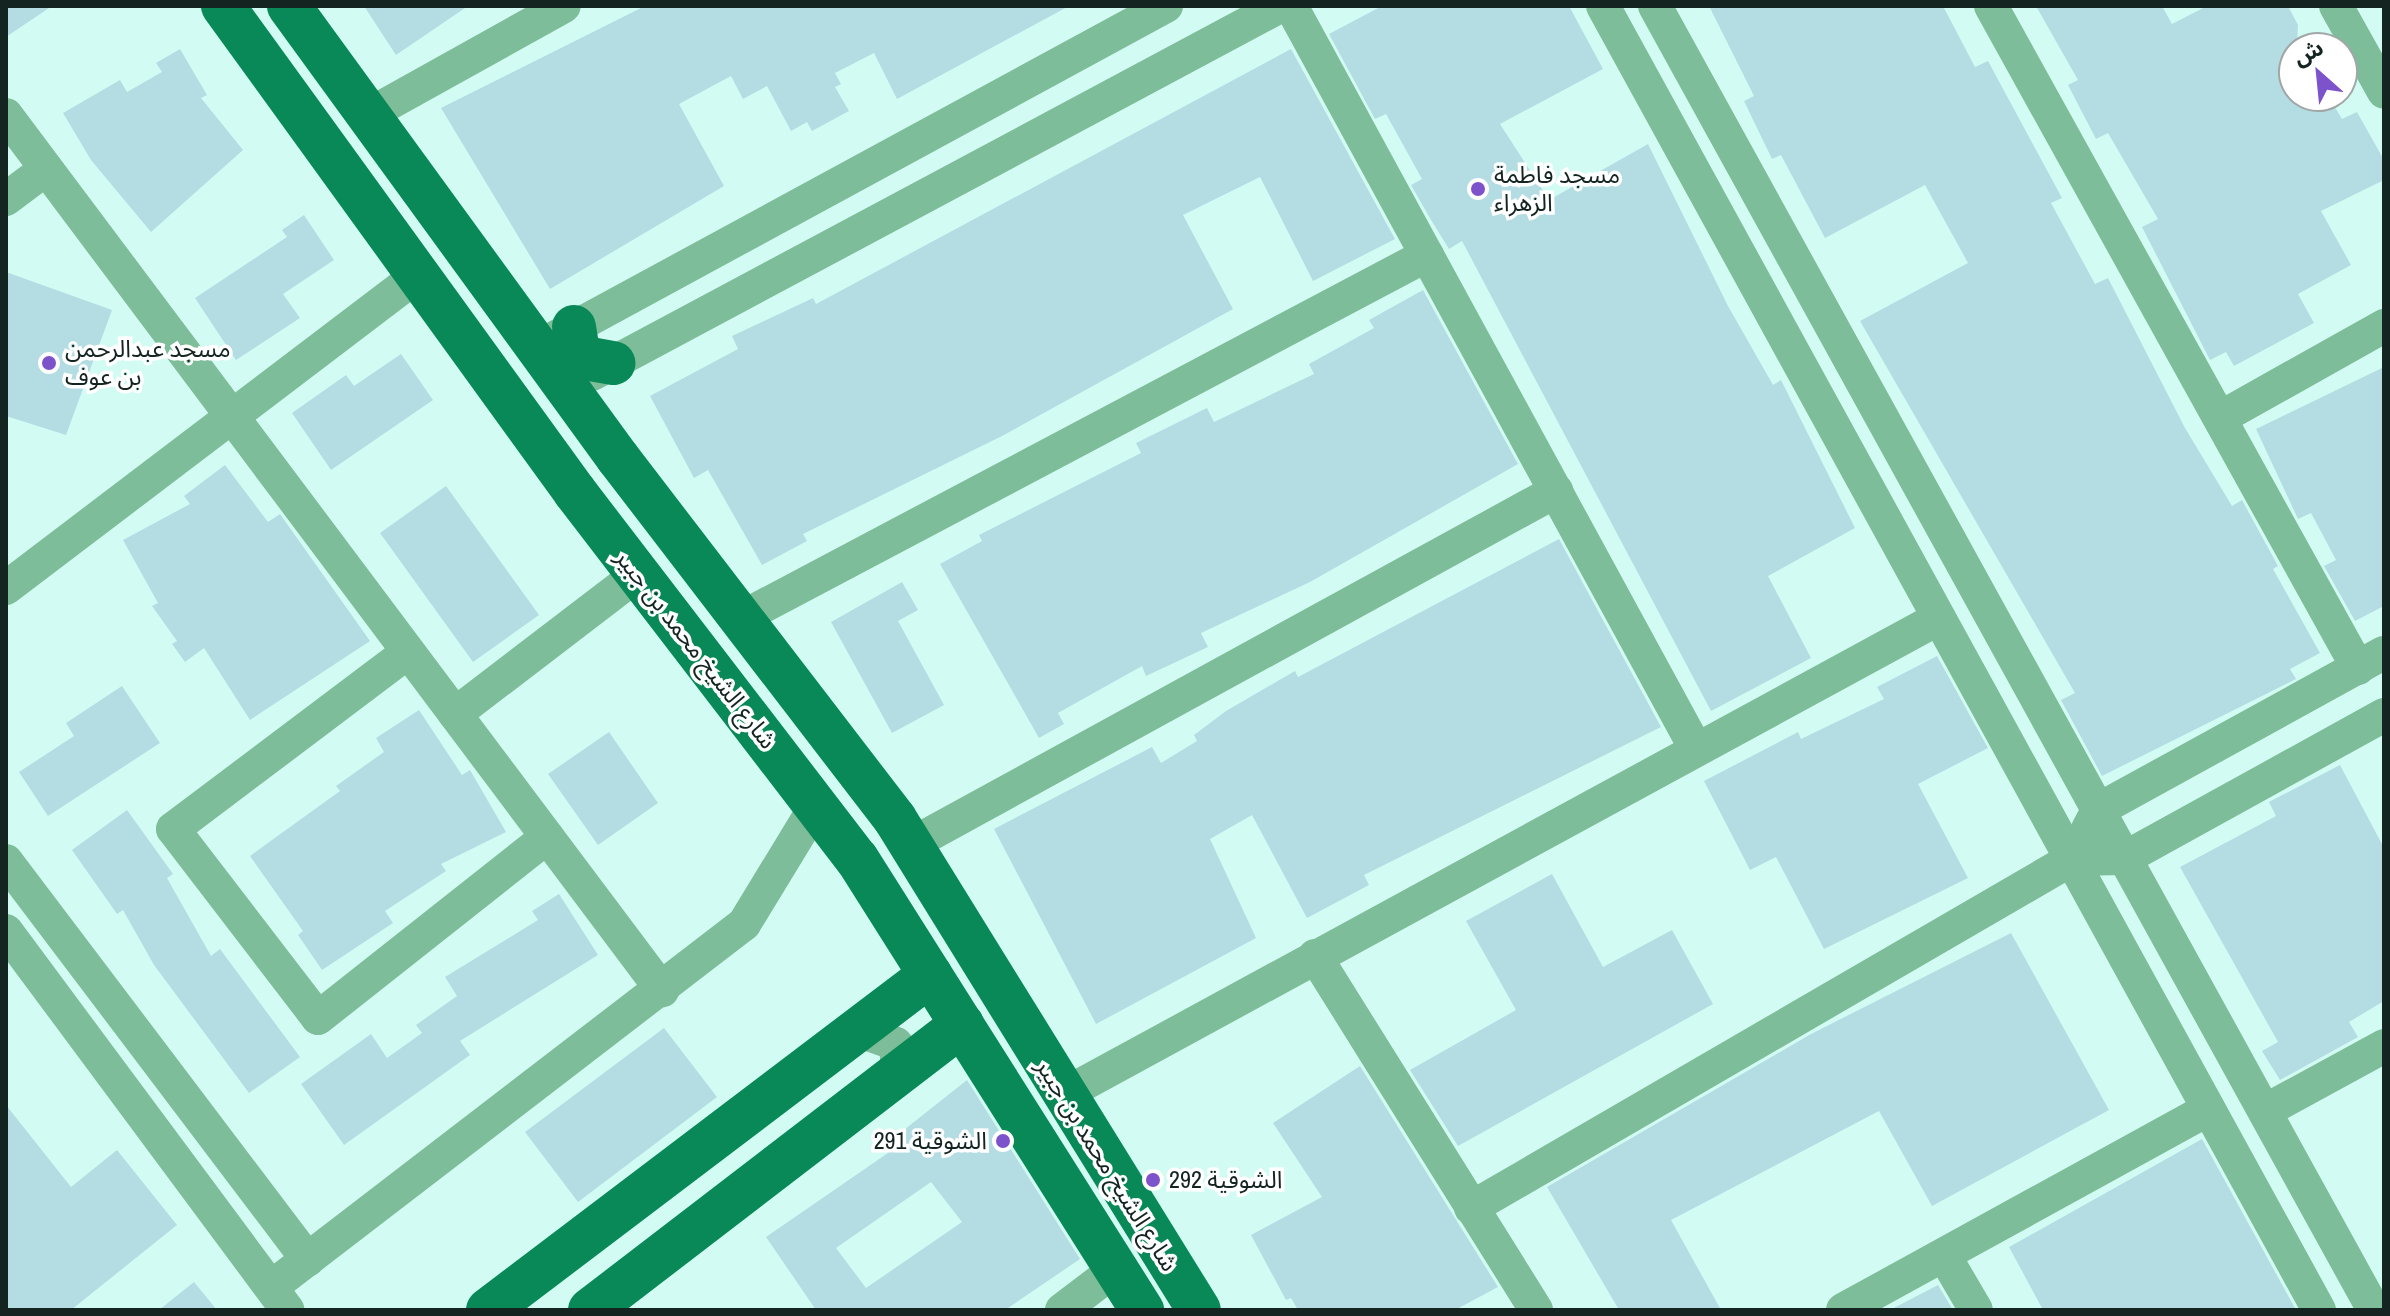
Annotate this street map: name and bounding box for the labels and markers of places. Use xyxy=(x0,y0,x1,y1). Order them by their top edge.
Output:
place label: مسجد فاطمة الزهراء xyxy=(1494,161,1620,217)
marker: مسجد فاطمة الزهراء xyxy=(1469,180,1487,198)
place label: مسجد عبدالرحمن بن عوف xyxy=(65,335,231,391)
marker: مسجد عبدالرحمن بن عوف xyxy=(40,354,58,372)
place label: الشوقية 291 xyxy=(874,1127,987,1155)
marker: الشوقية 291 xyxy=(994,1132,1012,1150)
place label: الشوقية 292 xyxy=(1169,1166,1282,1194)
marker: الشوقية 292 xyxy=(1144,1171,1162,1189)

